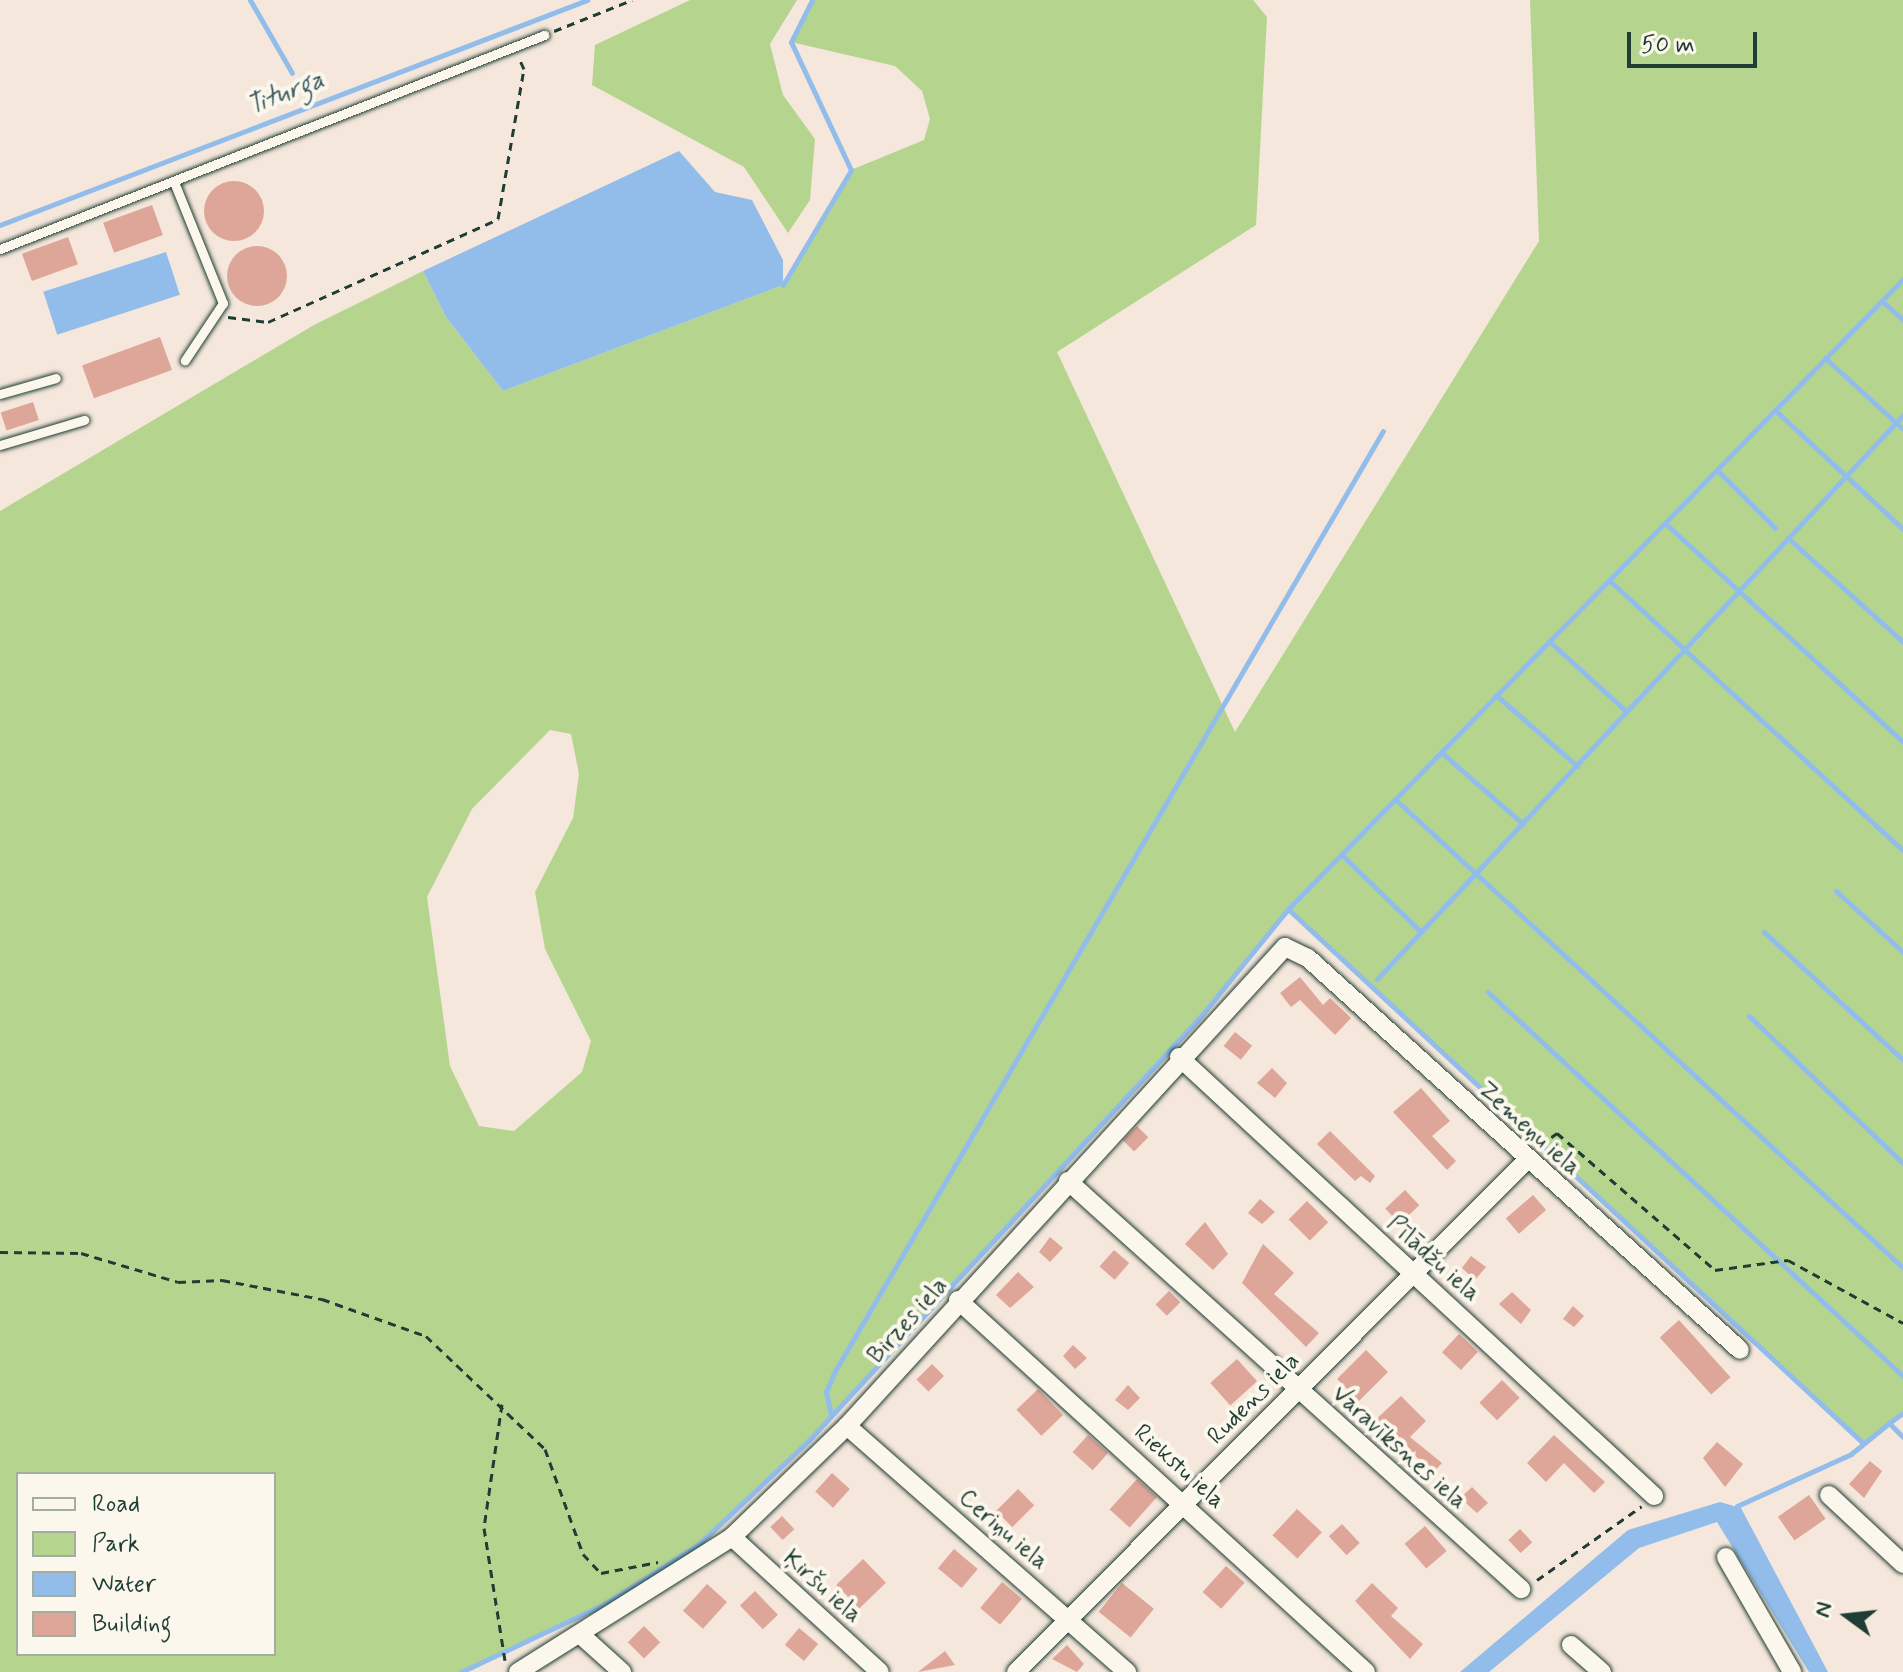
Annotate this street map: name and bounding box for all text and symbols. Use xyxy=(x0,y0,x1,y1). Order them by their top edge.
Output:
scale bar xyxy=(1631,16,1761,66)
text: 50 m xyxy=(1641,30,1695,61)
water label: Titurga xyxy=(243,65,329,123)
street label: Zemeņu iela xyxy=(1472,1075,1586,1183)
street label: Pīlādžu iela xyxy=(1380,1209,1486,1309)
street label: Birzes iela xyxy=(861,1272,955,1370)
street label: Rudens iela xyxy=(1201,1346,1307,1452)
street label: Varavīksnes iela xyxy=(1325,1379,1473,1517)
street label: Riekstu iela xyxy=(1127,1418,1231,1516)
legend xyxy=(16,1472,276,1656)
street label: Ceriņu iela xyxy=(952,1483,1054,1577)
text: Road xyxy=(92,1489,140,1520)
text: Park xyxy=(92,1529,140,1560)
street label: Ķiršu iela xyxy=(776,1544,868,1630)
text: Water xyxy=(92,1569,156,1600)
north arrow xyxy=(1807,1576,1887,1656)
text: N xyxy=(1808,1599,1839,1620)
text: Building xyxy=(92,1609,172,1640)

